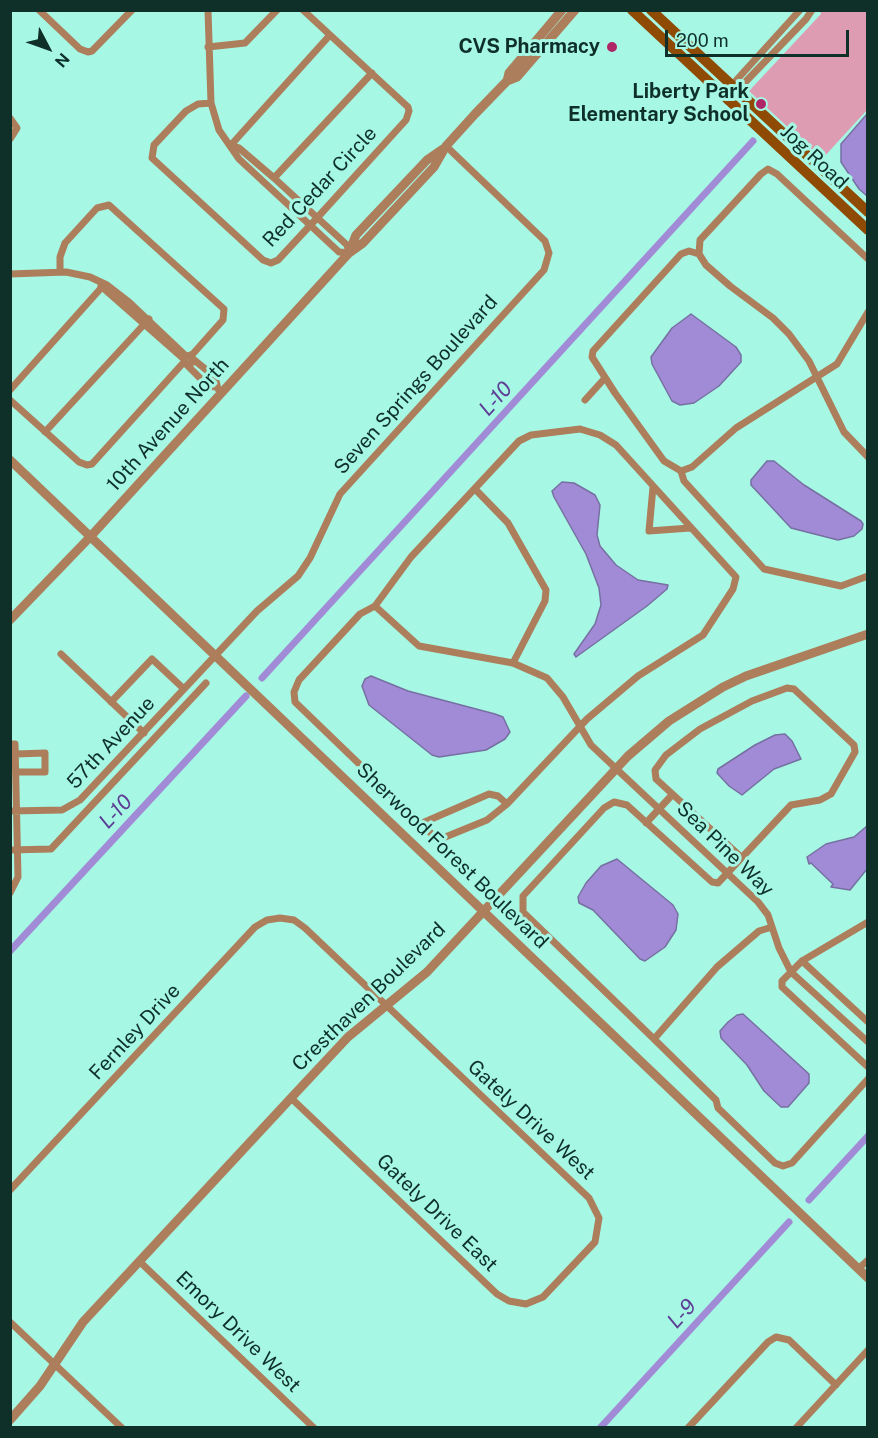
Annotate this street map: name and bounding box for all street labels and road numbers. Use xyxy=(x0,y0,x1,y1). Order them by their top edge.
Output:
street label: Jog Road xyxy=(775,120,853,194)
street label: Red Cedar Circle xyxy=(258,122,382,252)
street label: Seven Springs Boulevard xyxy=(329,291,503,479)
street label: 10th Avenue North xyxy=(102,353,234,497)
street label: 57th Avenue xyxy=(62,692,160,794)
street label: Sherwood Forest Boulevard xyxy=(351,758,553,954)
street label: Sea Pine Way xyxy=(671,797,779,901)
street label: Cresthaven Boulevard xyxy=(287,918,451,1076)
street label: Fernley Drive xyxy=(84,979,186,1085)
street label: Gately Drive West xyxy=(462,1055,600,1185)
street label: Gately Drive East xyxy=(371,1149,503,1277)
street label: Emory Drive West xyxy=(171,1266,305,1398)

